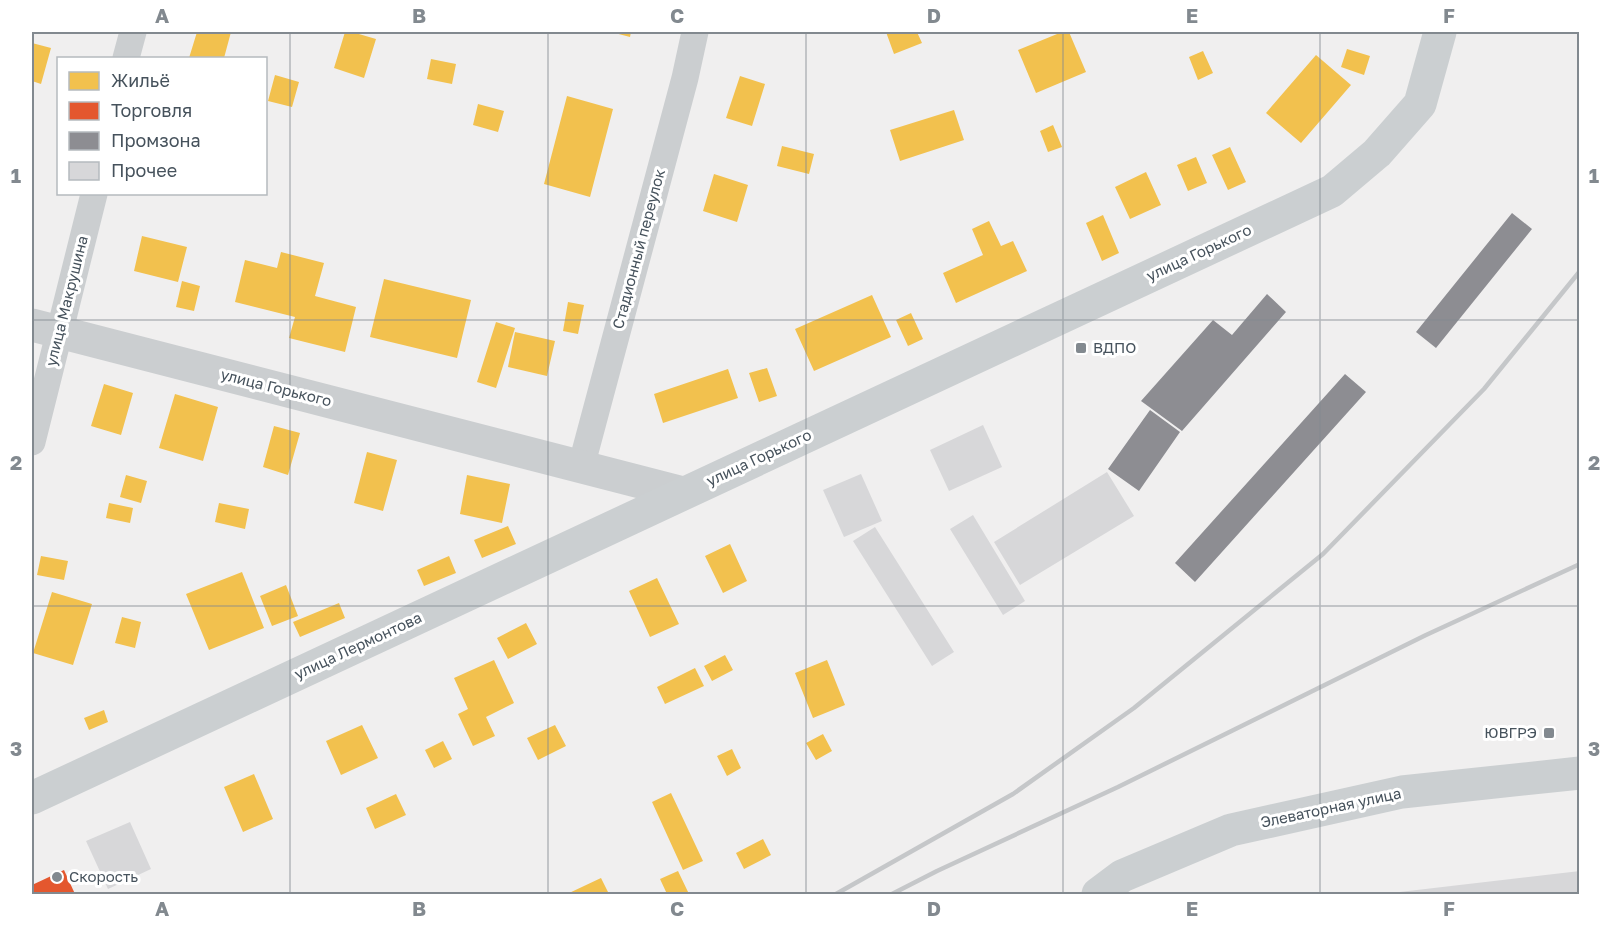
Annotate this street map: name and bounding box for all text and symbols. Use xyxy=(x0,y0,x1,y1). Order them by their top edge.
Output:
text: A xyxy=(155,3,169,27)
text: B xyxy=(412,3,426,27)
text: C xyxy=(670,3,684,27)
text: D xyxy=(927,3,941,27)
text: E xyxy=(1186,3,1198,27)
text: F xyxy=(1443,3,1455,27)
legend xyxy=(57,57,267,195)
text: Жильё xyxy=(111,69,170,91)
text: Торговля xyxy=(111,99,192,121)
text: Промзона xyxy=(111,129,201,151)
text: Прочее xyxy=(111,159,177,181)
text: 1 xyxy=(11,163,21,187)
text: 1 xyxy=(1589,163,1599,187)
street label: Стадионный переулок xyxy=(608,166,668,331)
street label: улица Горького xyxy=(1143,220,1254,284)
street label: улица Макрушина xyxy=(41,234,91,368)
place label: ВДПО xyxy=(1093,338,1136,356)
marker: ВДПО xyxy=(1074,341,1088,355)
street label: улица Горького xyxy=(219,365,334,410)
street label: улица Горького xyxy=(703,425,814,489)
text: 2 xyxy=(10,450,22,474)
text: 2 xyxy=(1588,450,1600,474)
street label: улица Лермонтова xyxy=(291,608,424,683)
place label: ЮВГРЭ xyxy=(1484,723,1537,741)
marker: ЮВГРЭ xyxy=(1542,726,1556,740)
text: 3 xyxy=(10,736,22,760)
text: 3 xyxy=(1588,736,1600,760)
street label: Элеваторная улица xyxy=(1259,783,1403,831)
place label: Скорость xyxy=(69,867,138,885)
marker: Скорость xyxy=(50,870,64,884)
text: A xyxy=(155,896,169,920)
text: B xyxy=(412,896,426,920)
text: C xyxy=(670,896,684,920)
text: D xyxy=(927,896,941,920)
text: E xyxy=(1186,896,1198,920)
text: F xyxy=(1443,896,1455,920)

